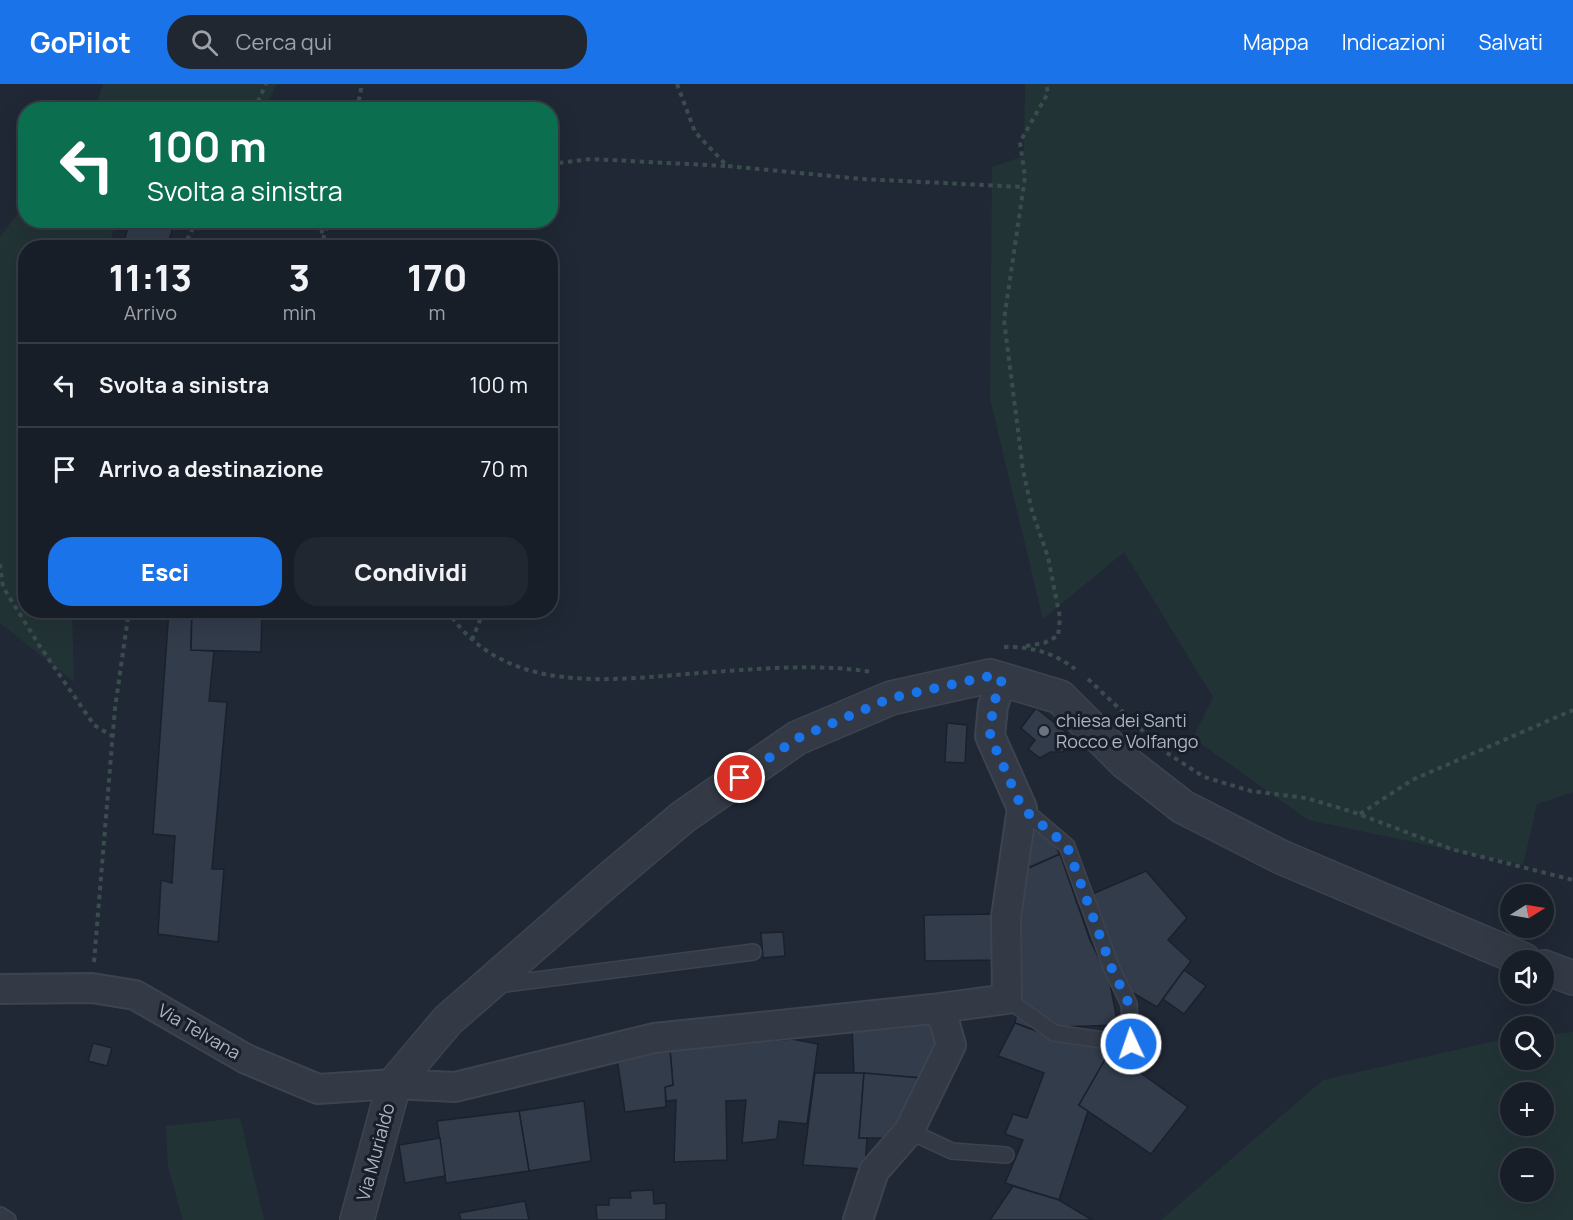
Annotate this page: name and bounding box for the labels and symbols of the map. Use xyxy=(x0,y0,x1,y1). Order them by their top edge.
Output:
place label: chiesa dei Santi Rocco e Volfango xyxy=(1056,708,1199,753)
marker: chiesa dei Santi Rocco e Volfango xyxy=(1037,724,1051,738)
pin xyxy=(714,752,765,803)
north arrow xyxy=(1500,884,1554,938)
street label: Via Telvana xyxy=(154,998,245,1064)
position arrow xyxy=(1099,1012,1163,1076)
street label: Via Murialdo xyxy=(350,1100,400,1203)

